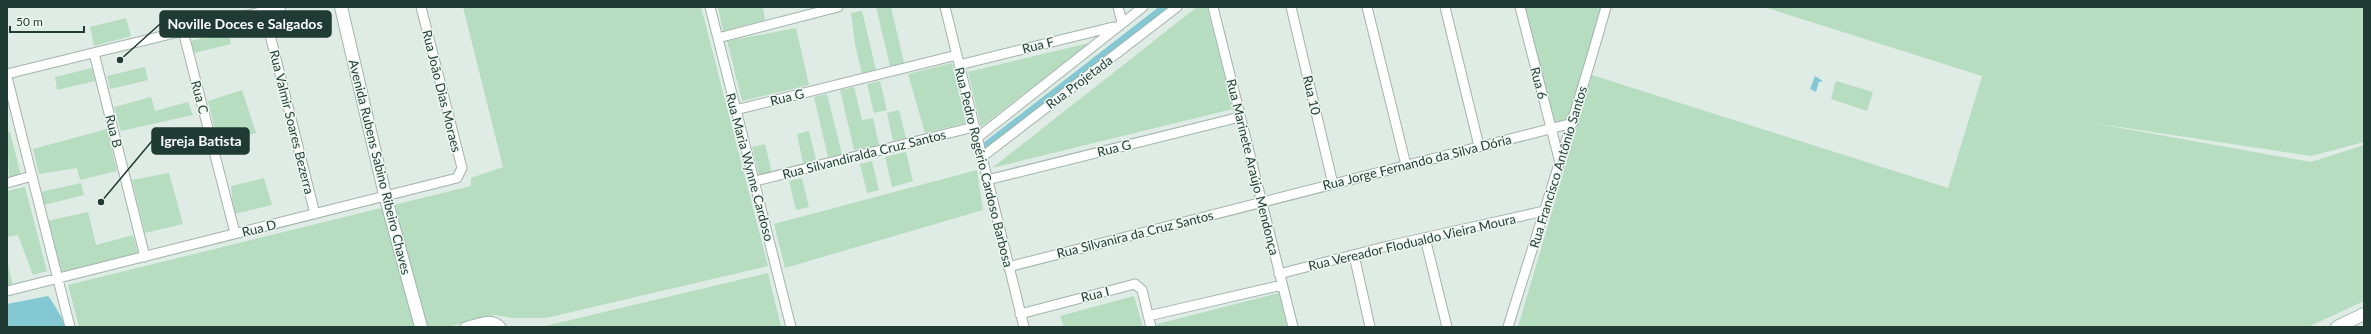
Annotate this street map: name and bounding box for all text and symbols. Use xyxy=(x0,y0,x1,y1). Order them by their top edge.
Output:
scale bar xyxy=(10,8,84,34)
callout: Noville Doces e Salgados xyxy=(160,11,331,37)
text: 50 m xyxy=(16,14,43,29)
text: Noville Doces e Salgados xyxy=(167,15,323,32)
street label: Rua João Dias Moraes xyxy=(419,28,465,154)
street label: Rua F xyxy=(1020,33,1056,57)
street label: Rua Valmir Soares Bezerra xyxy=(266,48,318,196)
street label: Rua Projetada xyxy=(1043,52,1115,112)
street label: Avenida Rubens Sabino Ribeiro Chaves xyxy=(345,58,415,277)
street label: Rua Pedro Rogério Cardoso Barbosa xyxy=(951,65,1017,269)
street label: Rua 6 xyxy=(1527,65,1551,101)
street label: Rua 10 xyxy=(1300,74,1324,117)
street label: Rua Marinete Araújo Mendonça xyxy=(1223,77,1283,257)
street label: Rua C xyxy=(188,79,212,116)
street label: Rua Francisco Antônio Santos xyxy=(1526,84,1590,250)
street label: Rua G xyxy=(768,85,806,109)
street label: Rua Maria Wynne Cardoso xyxy=(723,91,777,243)
street label: Rua B xyxy=(102,113,126,149)
street label: Rua Silvandiralda Cruz Santos xyxy=(781,126,948,182)
callout: Igreja Batista xyxy=(152,128,249,154)
street label: Rua Jorge Fernando da Silva Dória xyxy=(1321,131,1513,193)
text: Igreja Batista xyxy=(160,132,242,149)
street label: Rua G xyxy=(1095,136,1133,160)
street label: Rua Silvanira da Cruz Santos xyxy=(1055,207,1215,261)
street label: Rua Vereador Flodualdo Vieira Moura xyxy=(1307,210,1517,274)
street label: Rua D xyxy=(240,216,278,240)
street label: Rua I xyxy=(1079,283,1111,305)

